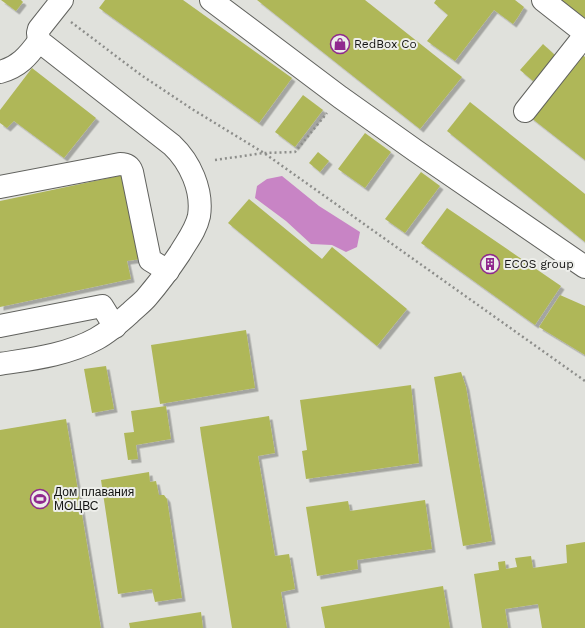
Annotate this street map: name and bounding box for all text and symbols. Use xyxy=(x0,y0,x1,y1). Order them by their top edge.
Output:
shop icon: RedBox Co xyxy=(329,33,351,55)
place label: RedBox Co xyxy=(354,37,417,51)
building icon: ECOS group xyxy=(479,253,501,275)
place label: ECOS group xyxy=(504,257,574,271)
place label: Дом плавания МОЦВС xyxy=(54,485,134,513)
sports icon: Дом плавания МОЦВС xyxy=(29,488,51,510)

